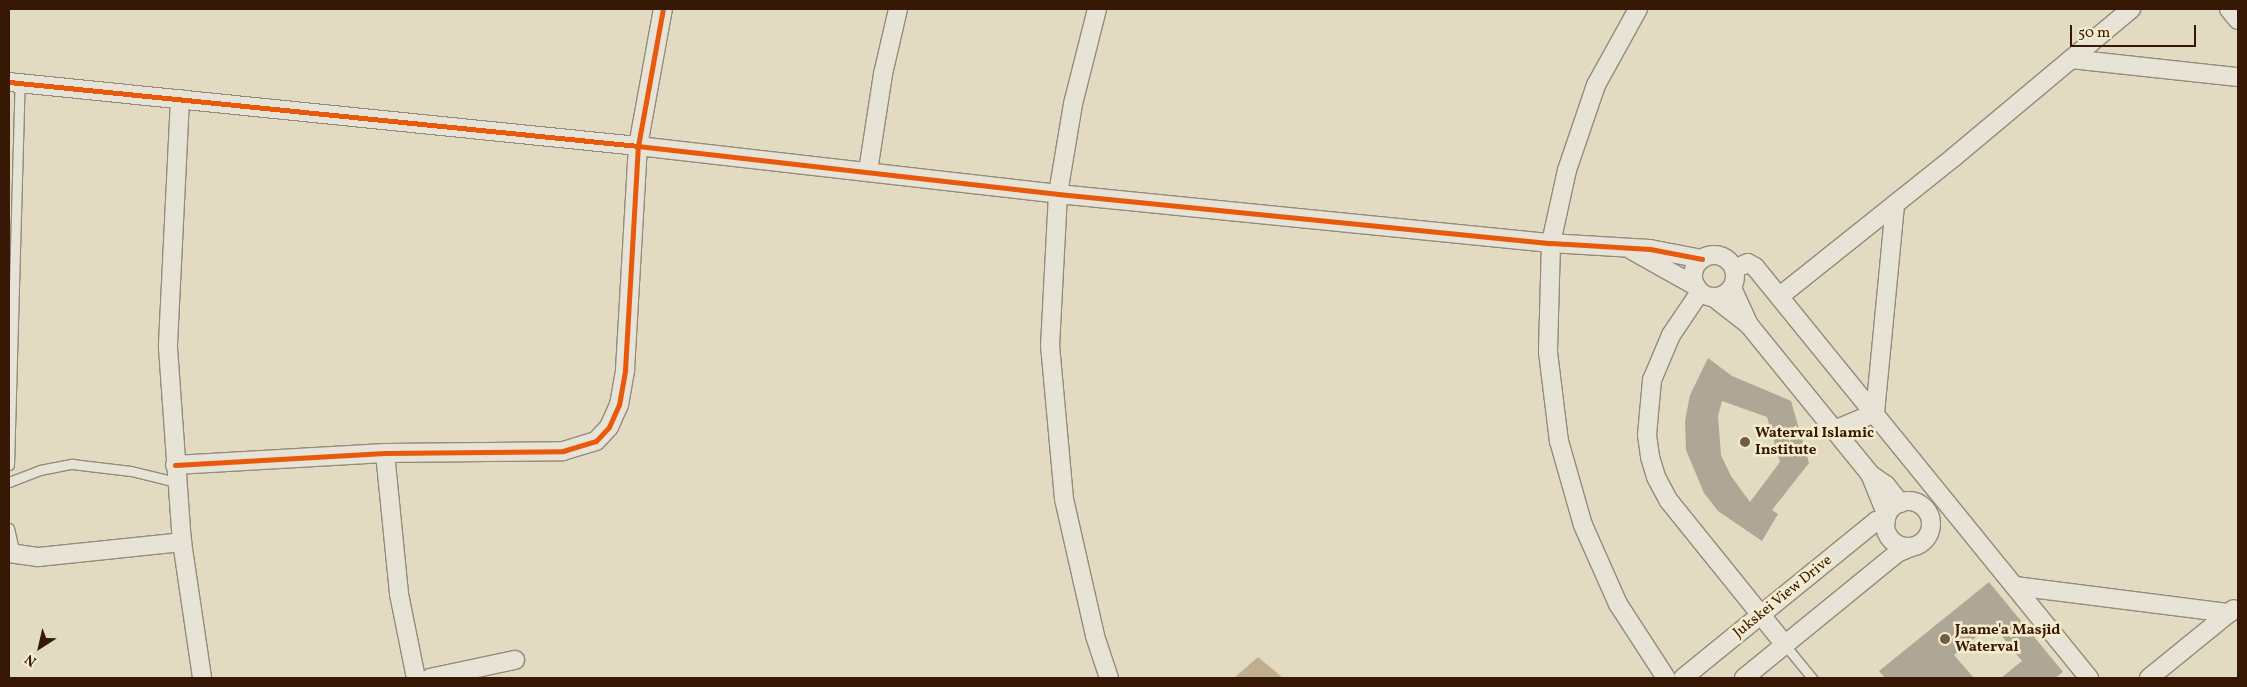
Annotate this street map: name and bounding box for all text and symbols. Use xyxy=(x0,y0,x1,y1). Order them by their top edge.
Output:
scale bar xyxy=(2072,15,2198,47)
text: 50 m xyxy=(2078,23,2110,44)
place label: Waterval Islamic Institute xyxy=(1755,424,1874,459)
marker: Waterval Islamic Institute xyxy=(1739,436,1751,448)
street label: Jukskei View Drive xyxy=(1730,551,1836,643)
place label: Jaame'a Masjid Waterval xyxy=(1955,621,2060,656)
north arrow xyxy=(15,622,65,672)
marker: Jaame'a Masjid Waterval xyxy=(1939,633,1951,645)
text: N xyxy=(22,649,41,670)

